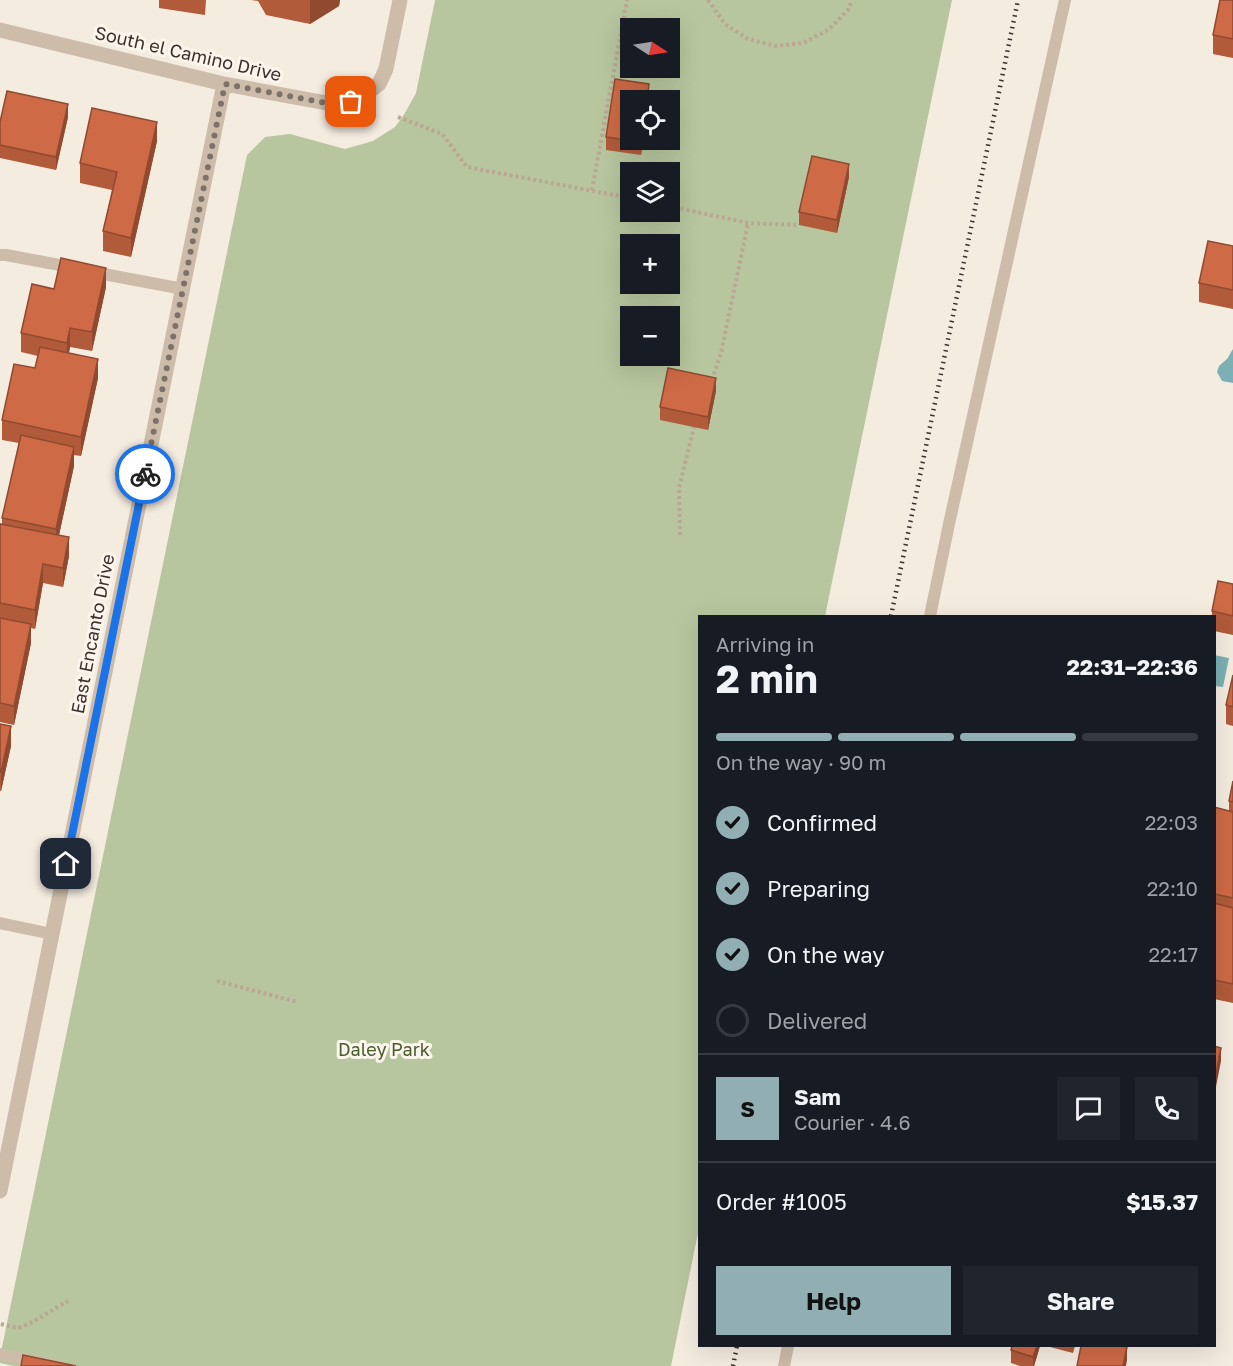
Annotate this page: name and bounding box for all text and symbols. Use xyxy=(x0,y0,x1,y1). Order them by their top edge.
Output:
north arrow xyxy=(620,18,680,78)
map controls xyxy=(620,18,680,366)
street label: South el Camino Drive xyxy=(93,21,284,85)
pin xyxy=(325,76,376,127)
icon: bag xyxy=(334,85,367,118)
button: locate xyxy=(620,90,680,150)
button: layers xyxy=(620,162,680,222)
button: + xyxy=(620,234,680,294)
button: − xyxy=(620,306,680,366)
courier xyxy=(115,444,175,504)
icon: bike xyxy=(129,458,162,491)
street label: East Encanto Drive xyxy=(66,552,118,716)
text: Arriving in xyxy=(716,632,814,656)
text: 22:31–22:36 xyxy=(1066,653,1198,680)
text: 2 min xyxy=(716,655,818,702)
text: On the way · 90 m xyxy=(716,750,886,774)
icon: check xyxy=(716,806,749,839)
text: Confirmed xyxy=(767,809,877,836)
text: 22:03 xyxy=(1145,810,1198,834)
pin xyxy=(40,838,91,889)
icon: home xyxy=(49,847,82,880)
icon: check xyxy=(716,872,749,905)
text: Preparing xyxy=(767,875,870,902)
text: 22:10 xyxy=(1147,876,1198,900)
icon: check xyxy=(716,938,749,971)
text: On the way xyxy=(767,941,885,968)
text: 22:17 xyxy=(1149,942,1198,966)
text: Delivered xyxy=(767,1007,867,1034)
park label: Daley Park xyxy=(338,1038,430,1060)
button: chat xyxy=(1057,1077,1120,1140)
button: phone xyxy=(1135,1077,1198,1140)
text: Sam xyxy=(794,1083,841,1110)
text: S xyxy=(740,1095,755,1122)
text: Courier · 4.6 xyxy=(794,1110,911,1134)
text: Order #1005 xyxy=(716,1188,847,1215)
text: $15.37 xyxy=(1126,1188,1198,1215)
button: Help xyxy=(716,1266,951,1335)
button: Share xyxy=(963,1266,1198,1335)

